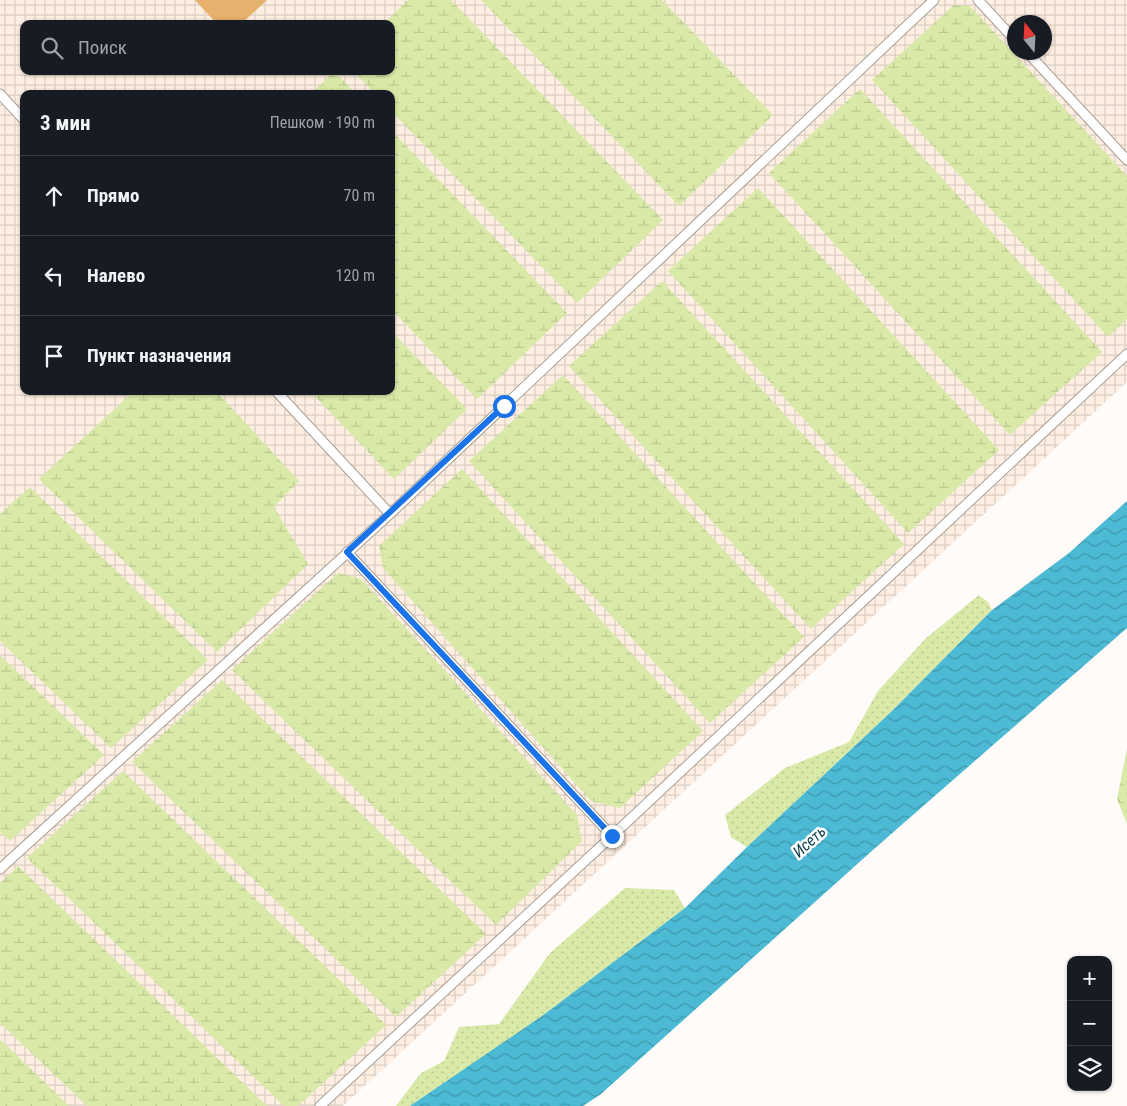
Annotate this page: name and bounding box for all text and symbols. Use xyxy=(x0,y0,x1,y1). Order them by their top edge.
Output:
north arrow xyxy=(1007,15,1052,60)
search box xyxy=(20,20,395,75)
icon: search xyxy=(38,34,66,62)
text: Поиск xyxy=(78,36,127,59)
text: 3 мин xyxy=(40,111,90,135)
text: Пешком · 190 m xyxy=(270,113,375,132)
icon: ahead xyxy=(40,182,68,210)
text: Прямо xyxy=(87,184,140,207)
text: 70 m xyxy=(343,186,375,205)
icon: left xyxy=(40,262,68,290)
text: Налево xyxy=(87,264,145,287)
text: 120 m xyxy=(336,266,375,285)
icon: arrive xyxy=(40,342,68,370)
text: Пункт назначения xyxy=(87,344,231,367)
route start xyxy=(493,395,516,418)
water label: Исеть xyxy=(789,822,830,861)
route end xyxy=(601,825,624,848)
map controls xyxy=(1067,956,1112,1091)
button: + xyxy=(1067,956,1112,1001)
button: − xyxy=(1067,1001,1112,1046)
button: layers xyxy=(1067,1046,1112,1091)

